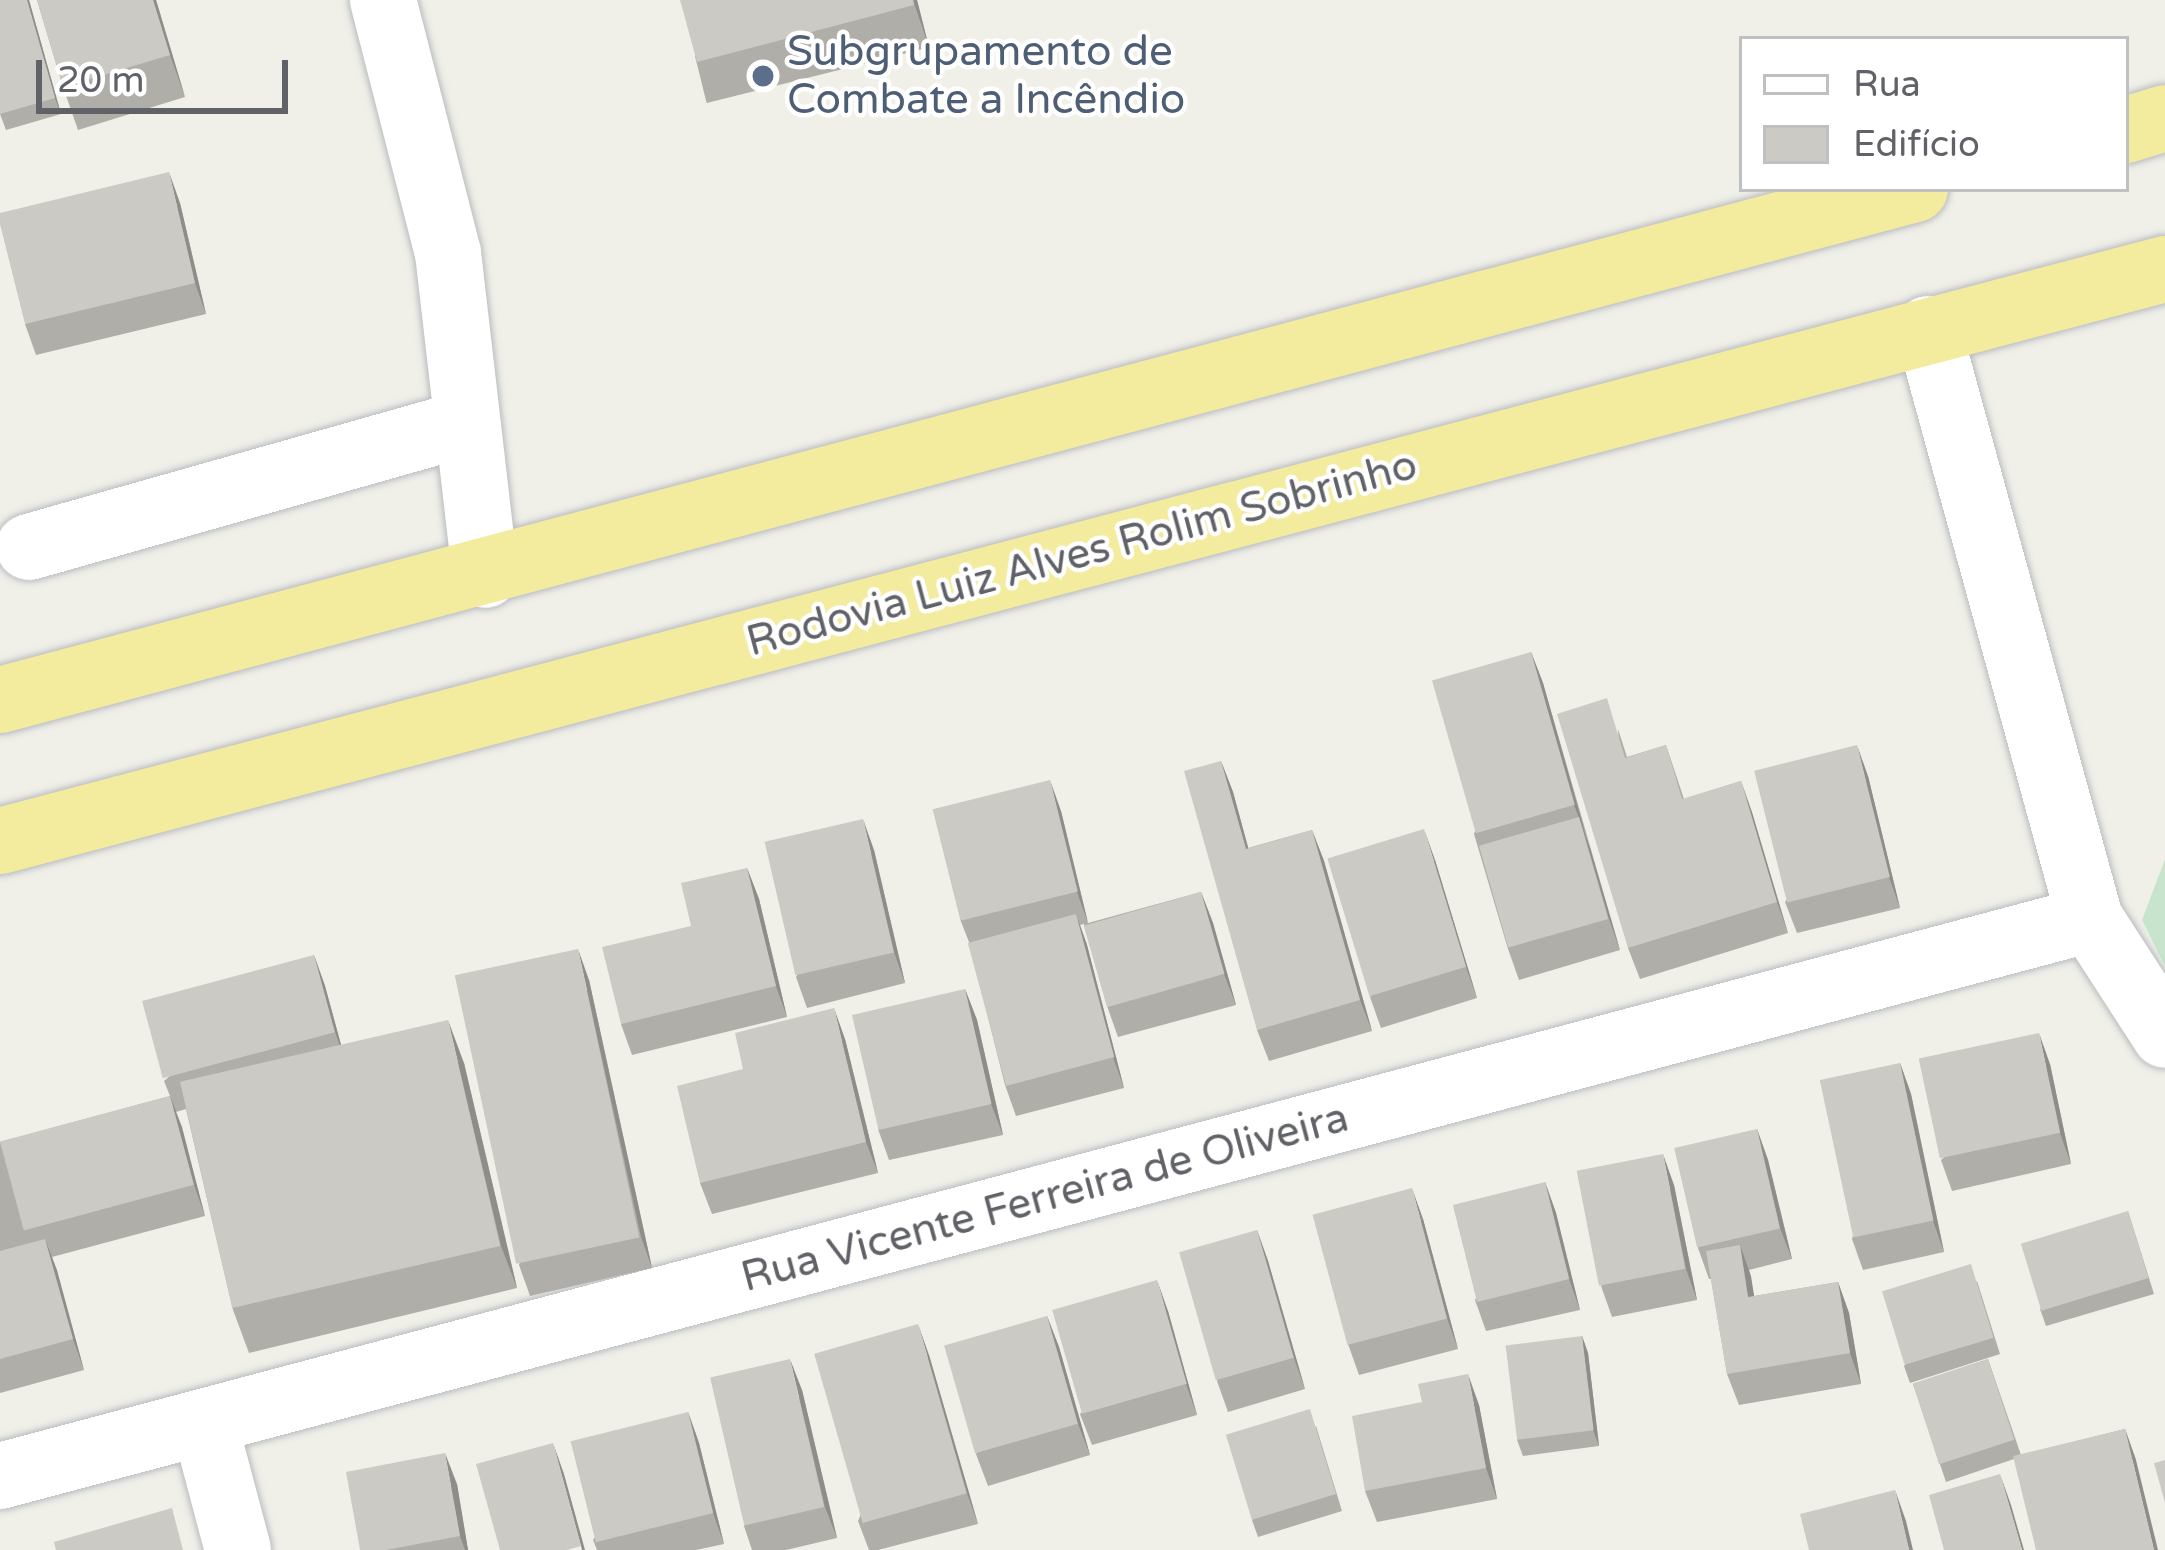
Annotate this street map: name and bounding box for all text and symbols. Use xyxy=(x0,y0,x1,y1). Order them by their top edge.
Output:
place label: Subgrupamento de Combate a Incêndio xyxy=(787,27,1185,125)
scale bar xyxy=(42,36,294,110)
legend xyxy=(1739,36,2129,192)
text: 20 m xyxy=(57,59,145,102)
marker: Subgrupamento de Combate a Incêndio xyxy=(750,63,776,89)
text: Rua xyxy=(1853,63,1921,106)
text: Edifício xyxy=(1853,123,1980,166)
street label: Rodovia Luiz Alves Rolim Sobrinho xyxy=(741,440,1423,668)
street label: Rua Vicente Ferreira de Oliveira xyxy=(736,1093,1354,1303)

